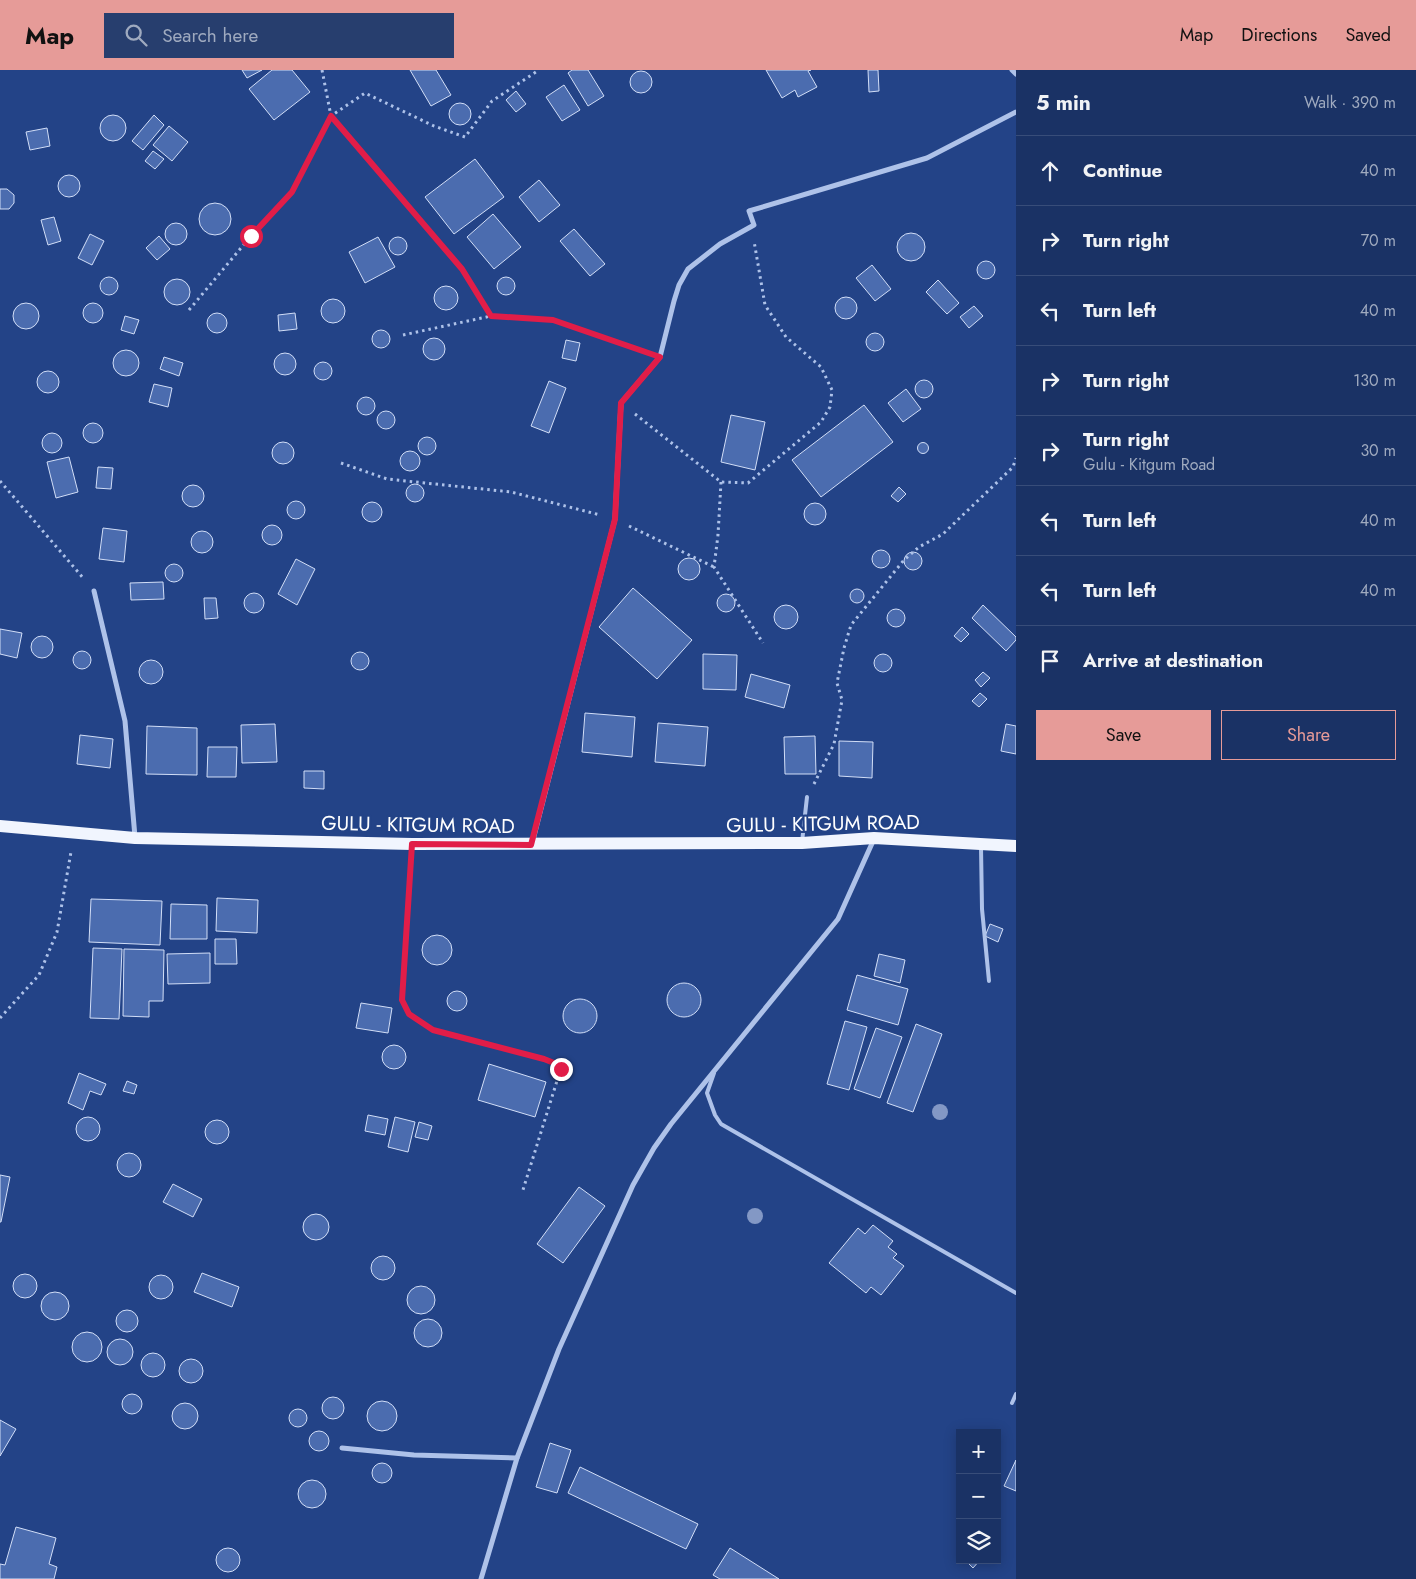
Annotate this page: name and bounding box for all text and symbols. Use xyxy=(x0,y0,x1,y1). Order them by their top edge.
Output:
search box xyxy=(104,13,454,58)
text: Map xyxy=(25,18,74,53)
icon: search xyxy=(122,21,150,49)
text: Search here xyxy=(162,22,258,49)
text: Map xyxy=(1180,22,1213,48)
text: Directions xyxy=(1241,22,1317,48)
text: Saved xyxy=(1345,22,1391,48)
text: 5 min xyxy=(1036,88,1091,118)
text: Walk · 390 m xyxy=(1304,91,1396,114)
icon: ahead xyxy=(1036,157,1064,185)
text: Continue xyxy=(1083,157,1162,184)
text: 40 m xyxy=(1360,159,1396,182)
route start xyxy=(240,225,263,248)
icon: right xyxy=(1036,227,1064,255)
text: Turn right xyxy=(1083,227,1169,254)
text: 70 m xyxy=(1361,229,1396,252)
icon: left xyxy=(1036,297,1064,325)
text: Turn left xyxy=(1083,297,1156,324)
text: 40 m xyxy=(1360,299,1396,322)
icon: right xyxy=(1036,367,1064,395)
text: Turn right xyxy=(1083,367,1169,394)
text: 130 m xyxy=(1353,369,1396,392)
text: Turn right xyxy=(1083,426,1169,453)
icon: right xyxy=(1036,437,1064,465)
text: 30 m xyxy=(1360,439,1396,462)
text: Gulu - Kitgum Road xyxy=(1083,453,1215,476)
icon: left xyxy=(1036,507,1064,535)
text: Turn left xyxy=(1083,507,1156,534)
text: 40 m xyxy=(1360,509,1396,532)
icon: left xyxy=(1036,577,1064,605)
text: Turn left xyxy=(1083,577,1156,604)
text: 40 m xyxy=(1360,579,1396,602)
icon: arrive xyxy=(1036,647,1064,675)
text: Arrive at destination xyxy=(1083,647,1263,674)
button: Save xyxy=(1036,710,1211,760)
button: Share xyxy=(1221,710,1396,760)
street label: GULU - KITGUM ROAD xyxy=(726,808,920,840)
street label: GULU - KITGUM ROAD xyxy=(321,809,515,841)
route end xyxy=(550,1058,573,1081)
map controls xyxy=(956,1429,1001,1564)
button: + xyxy=(956,1429,1001,1474)
button: − xyxy=(956,1474,1001,1519)
button: layers xyxy=(956,1519,1001,1564)

